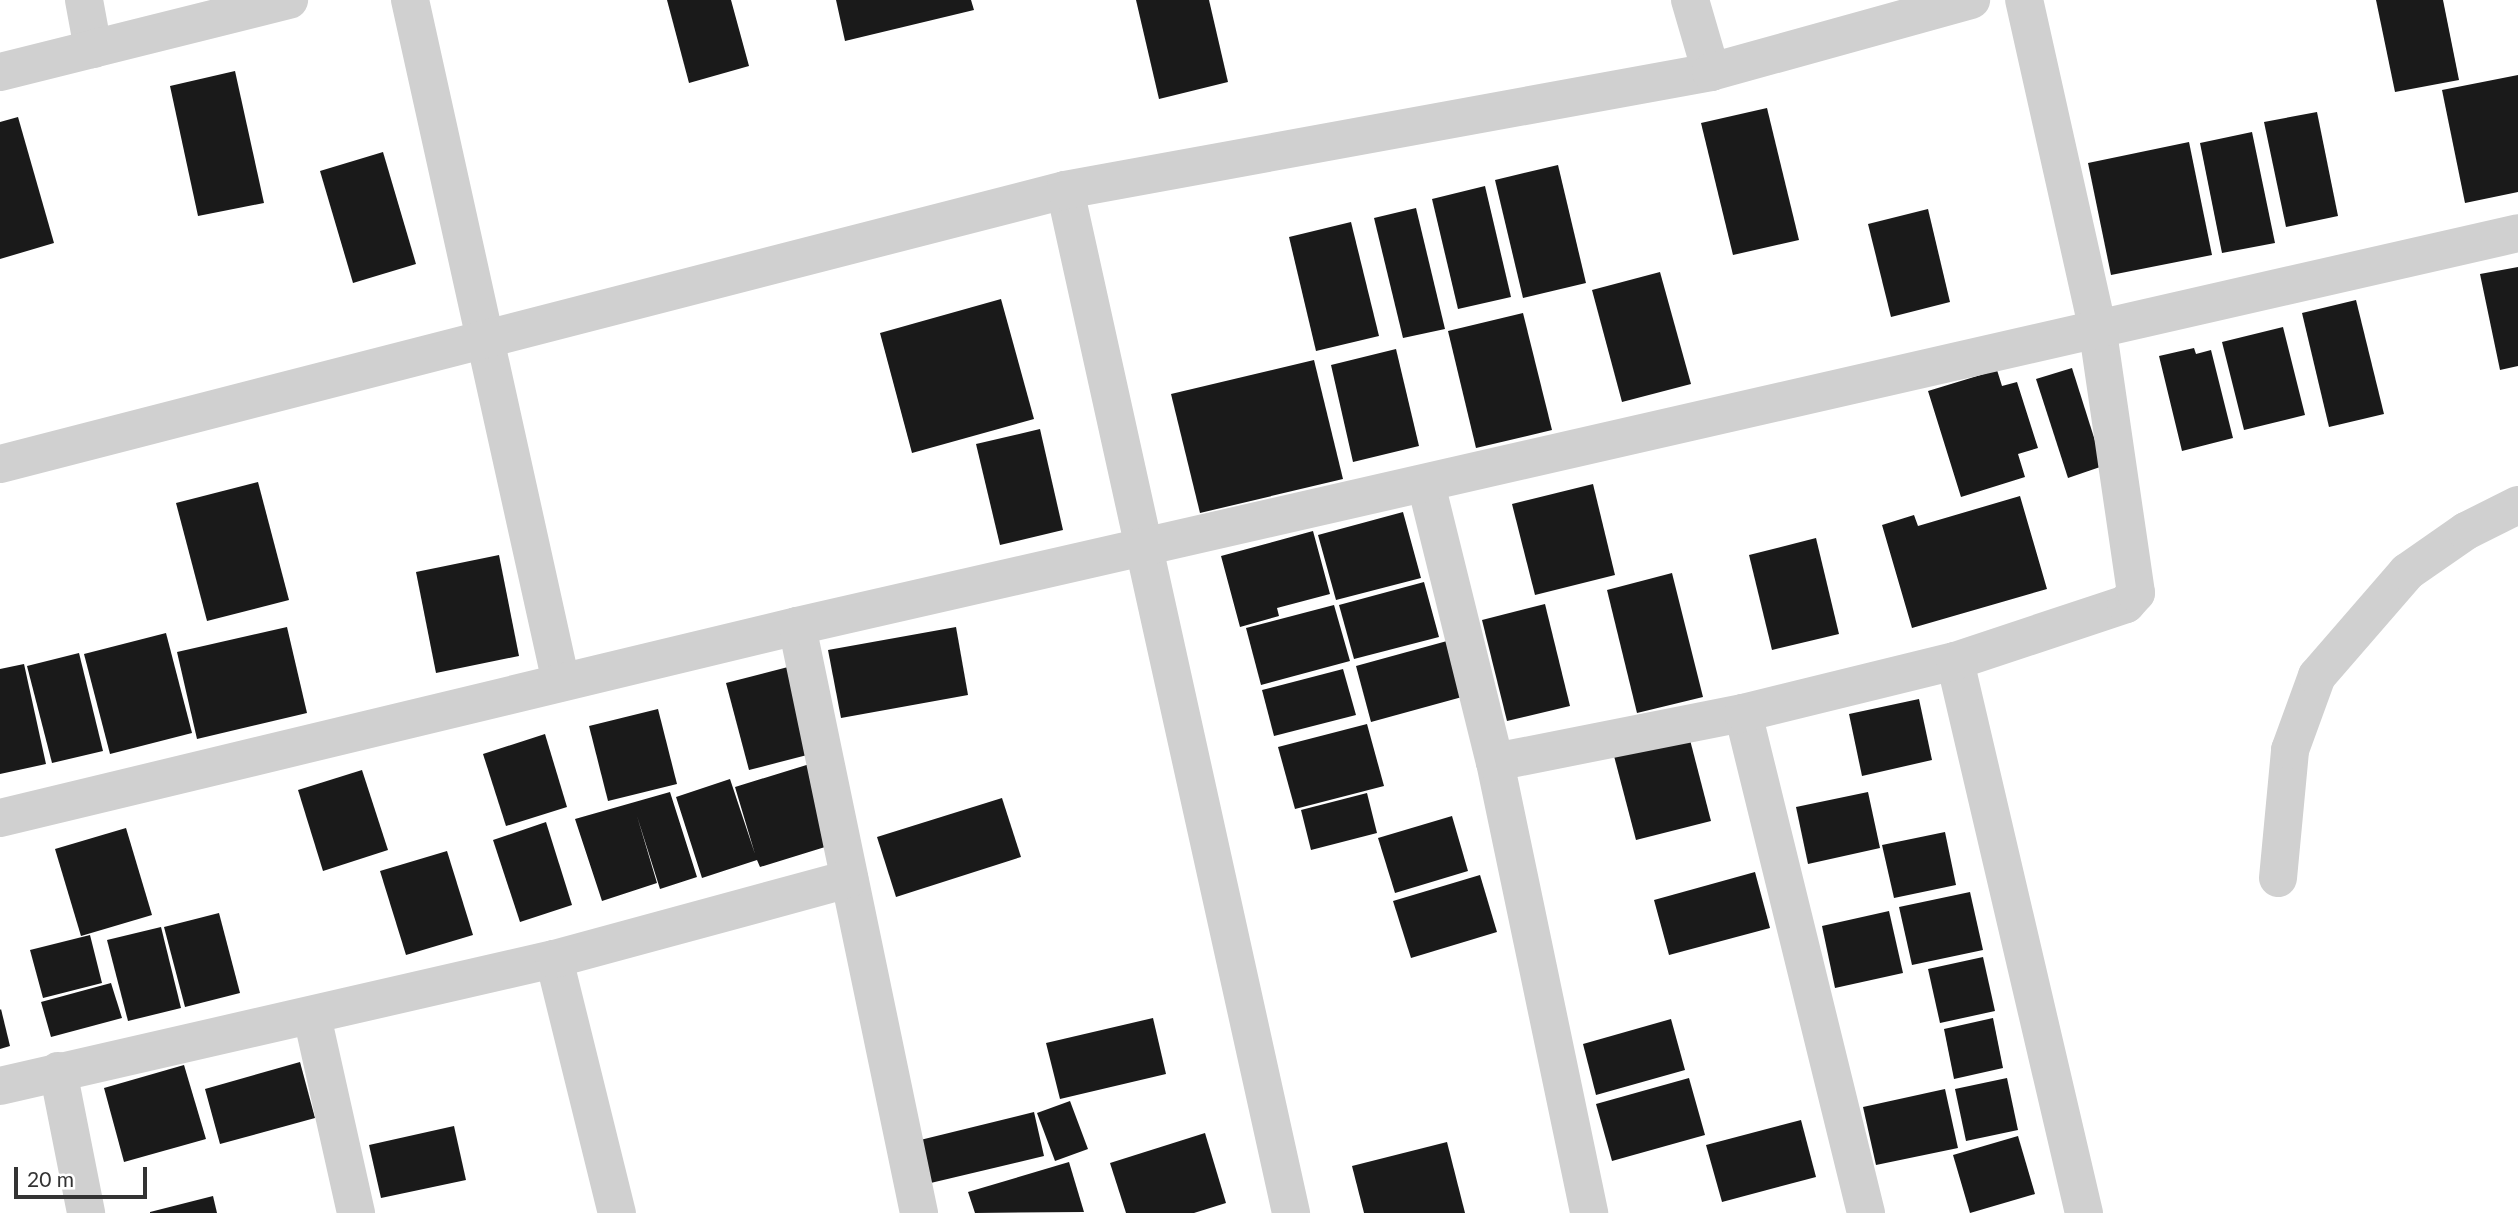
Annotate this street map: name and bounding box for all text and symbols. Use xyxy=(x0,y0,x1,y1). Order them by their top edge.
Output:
scale bar xyxy=(18,1154,150,1198)
text: 20 m xyxy=(27,1166,74,1191)

